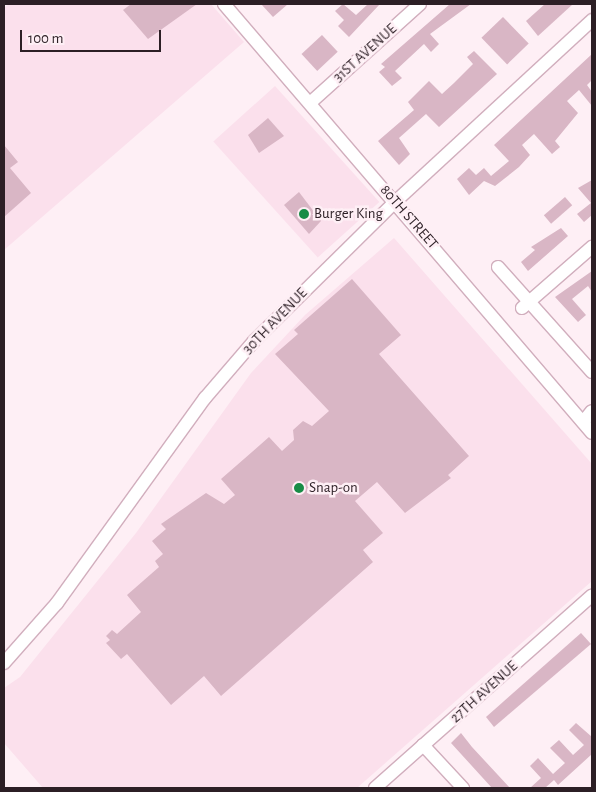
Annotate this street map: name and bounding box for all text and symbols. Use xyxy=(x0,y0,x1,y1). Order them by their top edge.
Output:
scale bar xyxy=(22,20,164,52)
street label: 31ST AVENUE xyxy=(330,20,400,86)
text: 100 m xyxy=(28,31,63,46)
street label: 80TH STREET xyxy=(376,181,442,253)
place label: Burger King xyxy=(314,205,383,223)
marker: Burger King xyxy=(298,208,310,220)
street label: 30TH AVENUE xyxy=(239,284,311,358)
place label: Snap-on xyxy=(309,479,358,497)
marker: Snap-on xyxy=(293,482,305,494)
street label: 27TH AVENUE xyxy=(447,657,521,727)

